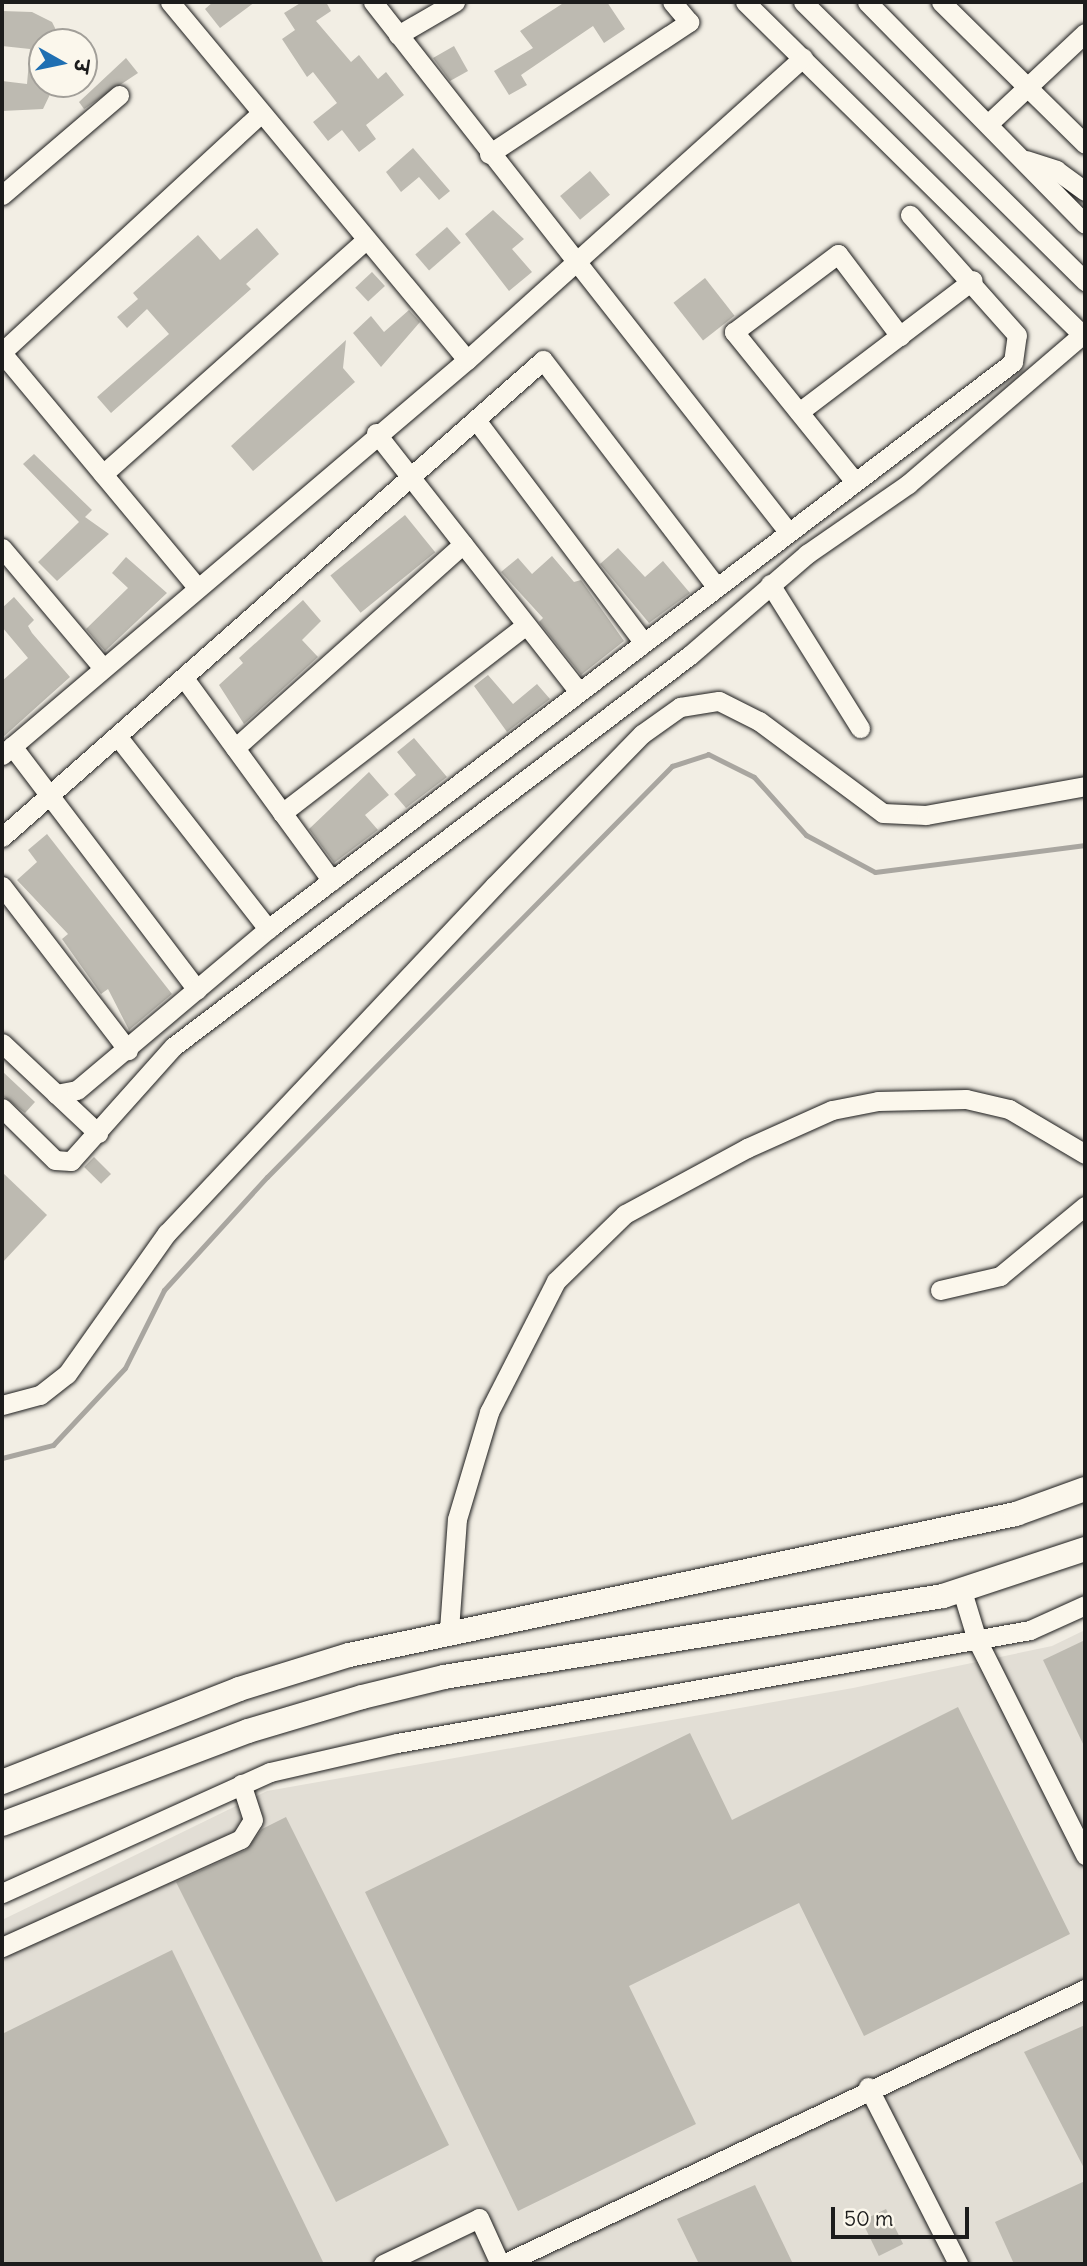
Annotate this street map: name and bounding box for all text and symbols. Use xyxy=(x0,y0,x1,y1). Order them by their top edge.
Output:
north arrow xyxy=(28,28,98,98)
text: उ xyxy=(69,58,95,74)
scale bar xyxy=(835,2192,973,2236)
text: 50 m xyxy=(844,2205,893,2232)

